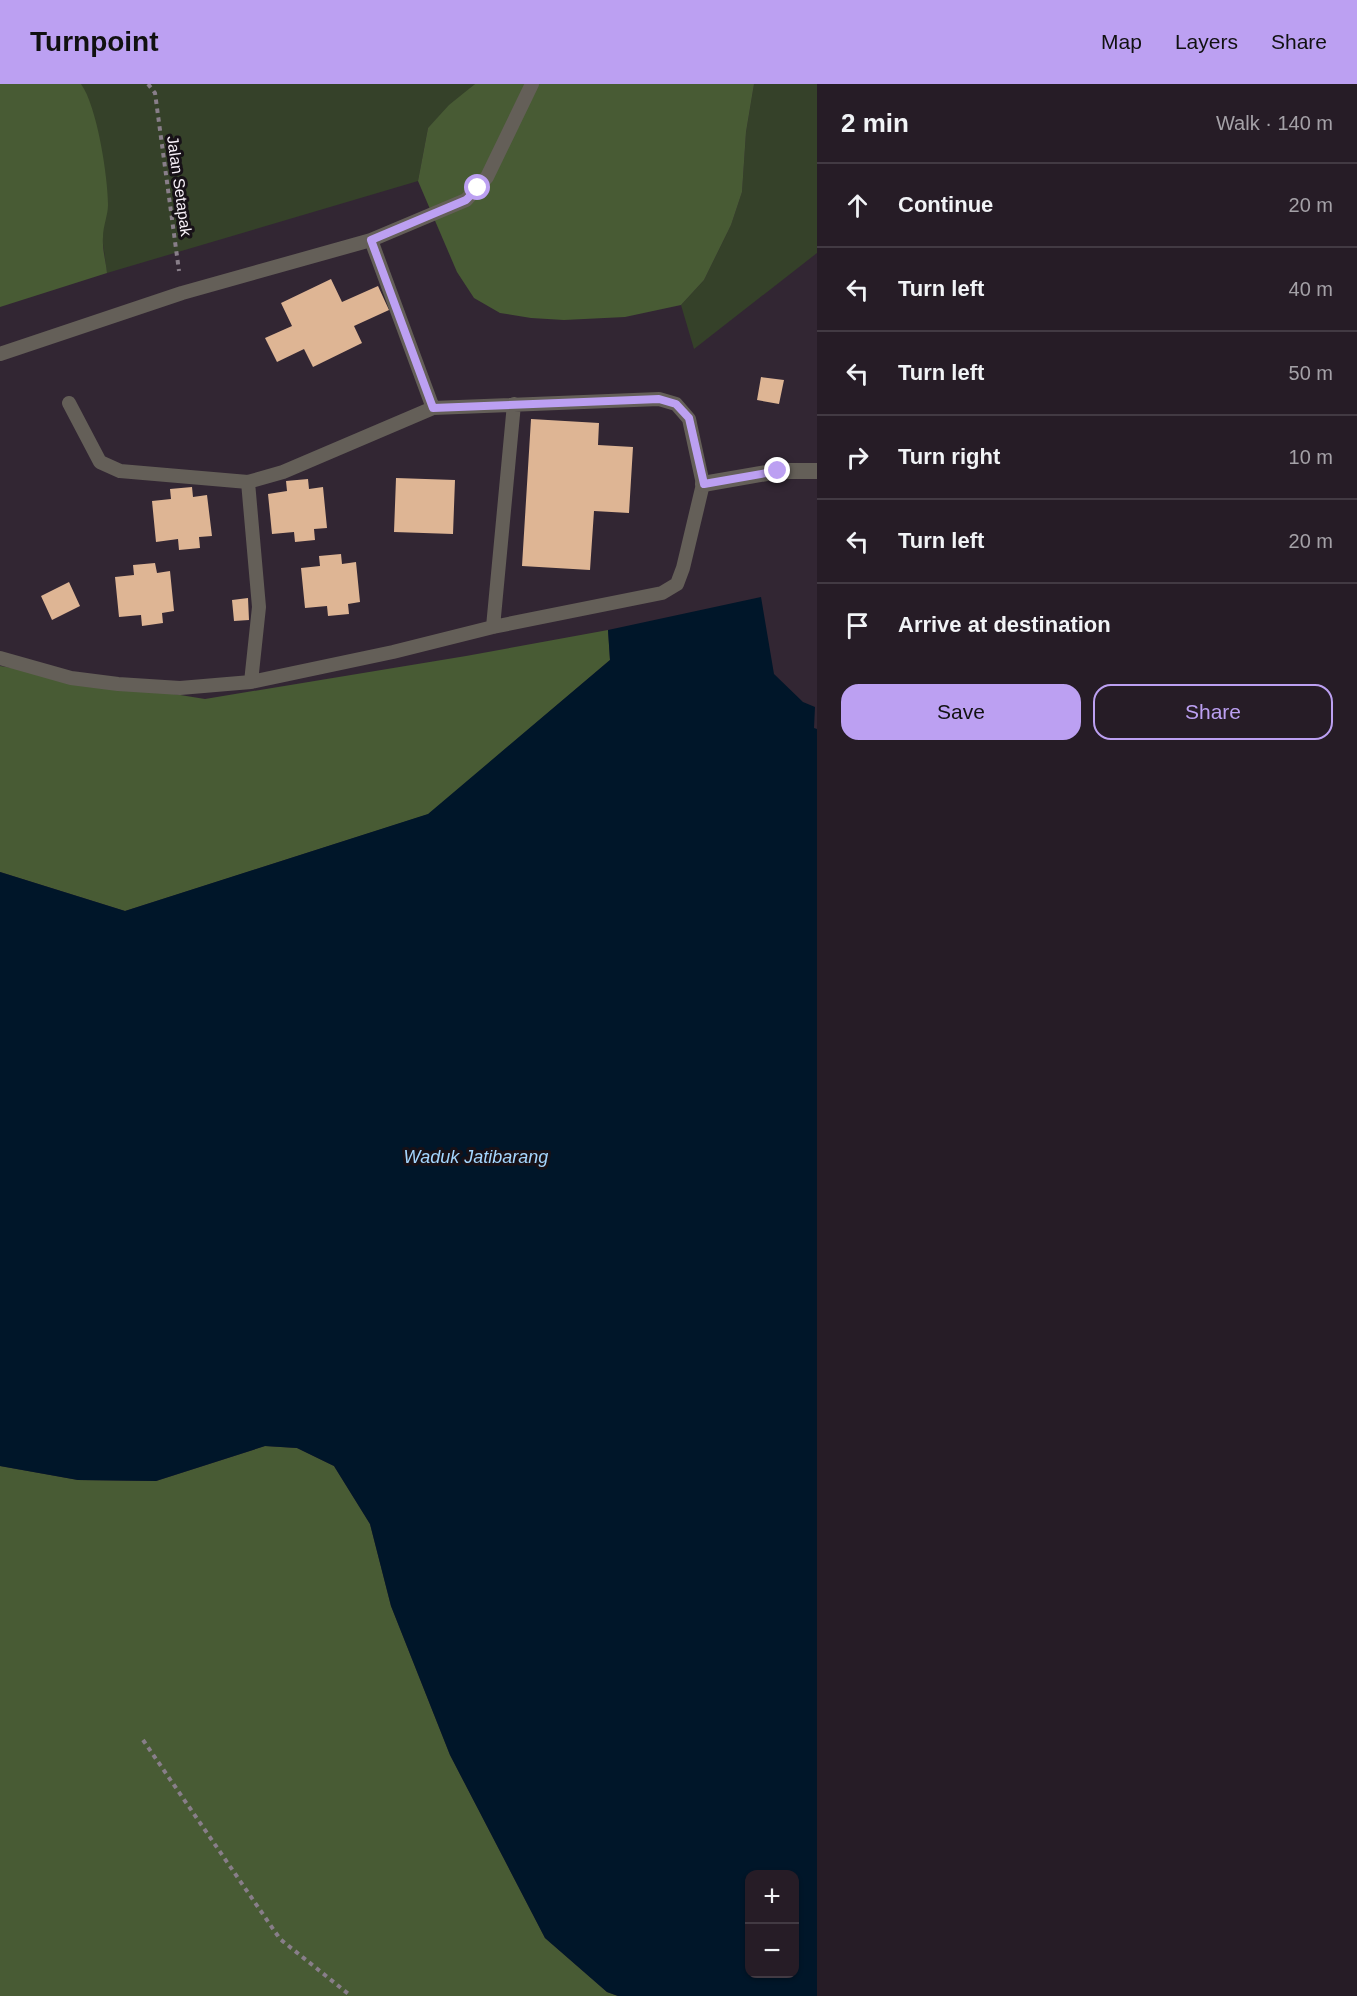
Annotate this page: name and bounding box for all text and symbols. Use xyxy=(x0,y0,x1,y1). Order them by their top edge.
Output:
text: Turnpoint xyxy=(30,26,159,57)
text: Map xyxy=(1101,30,1142,53)
text: Layers xyxy=(1175,30,1238,53)
text: Share xyxy=(1271,30,1327,53)
text: 2 min xyxy=(841,108,909,138)
text: Walk · 140 m xyxy=(1216,112,1333,134)
street label: Jalan Setapak xyxy=(164,135,195,238)
route start xyxy=(464,174,490,200)
icon: ahead xyxy=(841,189,874,222)
text: Continue xyxy=(898,192,993,217)
text: 20 m xyxy=(1289,194,1333,216)
icon: left xyxy=(841,273,874,306)
text: Turn left xyxy=(898,276,984,301)
text: 40 m xyxy=(1289,278,1333,300)
icon: left xyxy=(841,357,874,390)
text: Turn left xyxy=(898,360,984,385)
text: 50 m xyxy=(1289,362,1333,384)
icon: right xyxy=(841,441,874,474)
text: Turn right xyxy=(898,444,1000,469)
text: 10 m xyxy=(1289,446,1333,468)
route end xyxy=(764,457,790,483)
icon: left xyxy=(841,525,874,558)
text: Turn left xyxy=(898,528,984,553)
text: 20 m xyxy=(1289,530,1333,552)
icon: arrive xyxy=(841,609,874,642)
text: Arrive at destination xyxy=(898,612,1111,637)
button: Save xyxy=(841,684,1081,740)
button: Share xyxy=(1093,684,1333,740)
water label: Waduk Jatibarang xyxy=(404,1147,548,1167)
map controls xyxy=(745,1870,799,1978)
button: + xyxy=(745,1870,799,1924)
button: − xyxy=(745,1924,799,1978)

